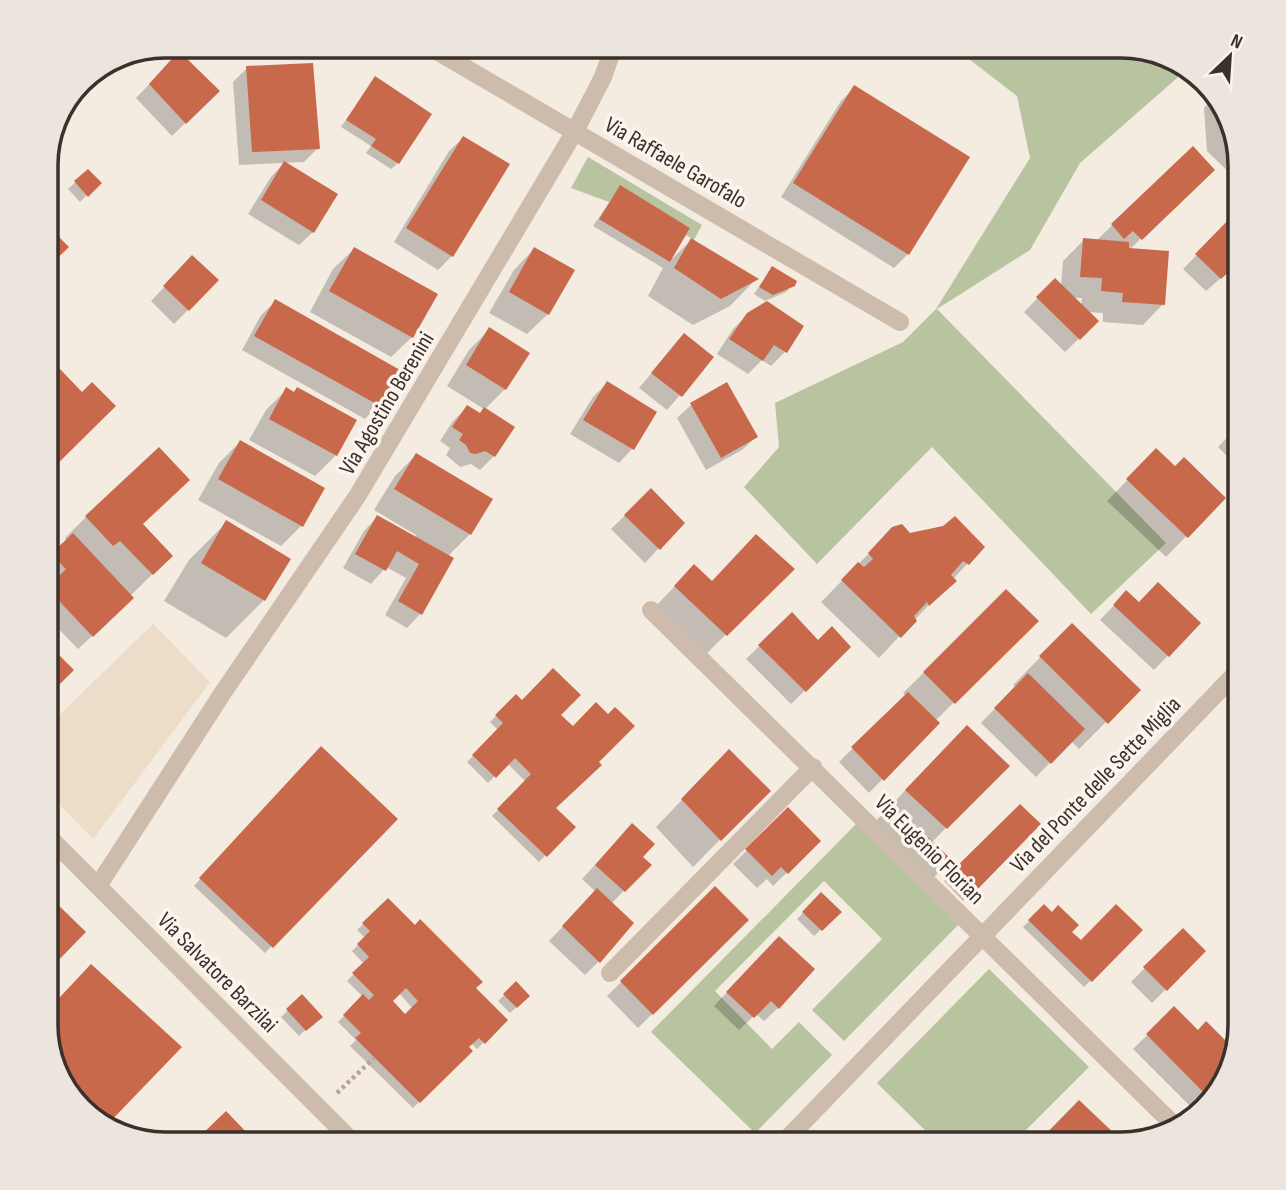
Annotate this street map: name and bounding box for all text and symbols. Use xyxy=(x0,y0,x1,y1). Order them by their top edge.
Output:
north arrow xyxy=(1195,21,1265,91)
text: N xyxy=(1227,29,1246,55)
street label: Via Raffaele Garofalo xyxy=(599,111,752,215)
street label: Via Agostino Berenini xyxy=(333,327,441,480)
street label: Via del Ponte delle Sette Miglia xyxy=(1004,691,1187,879)
street label: Via Eugenio Florian xyxy=(868,789,990,911)
street label: Via Salvatore Barzilai xyxy=(151,907,283,1039)

